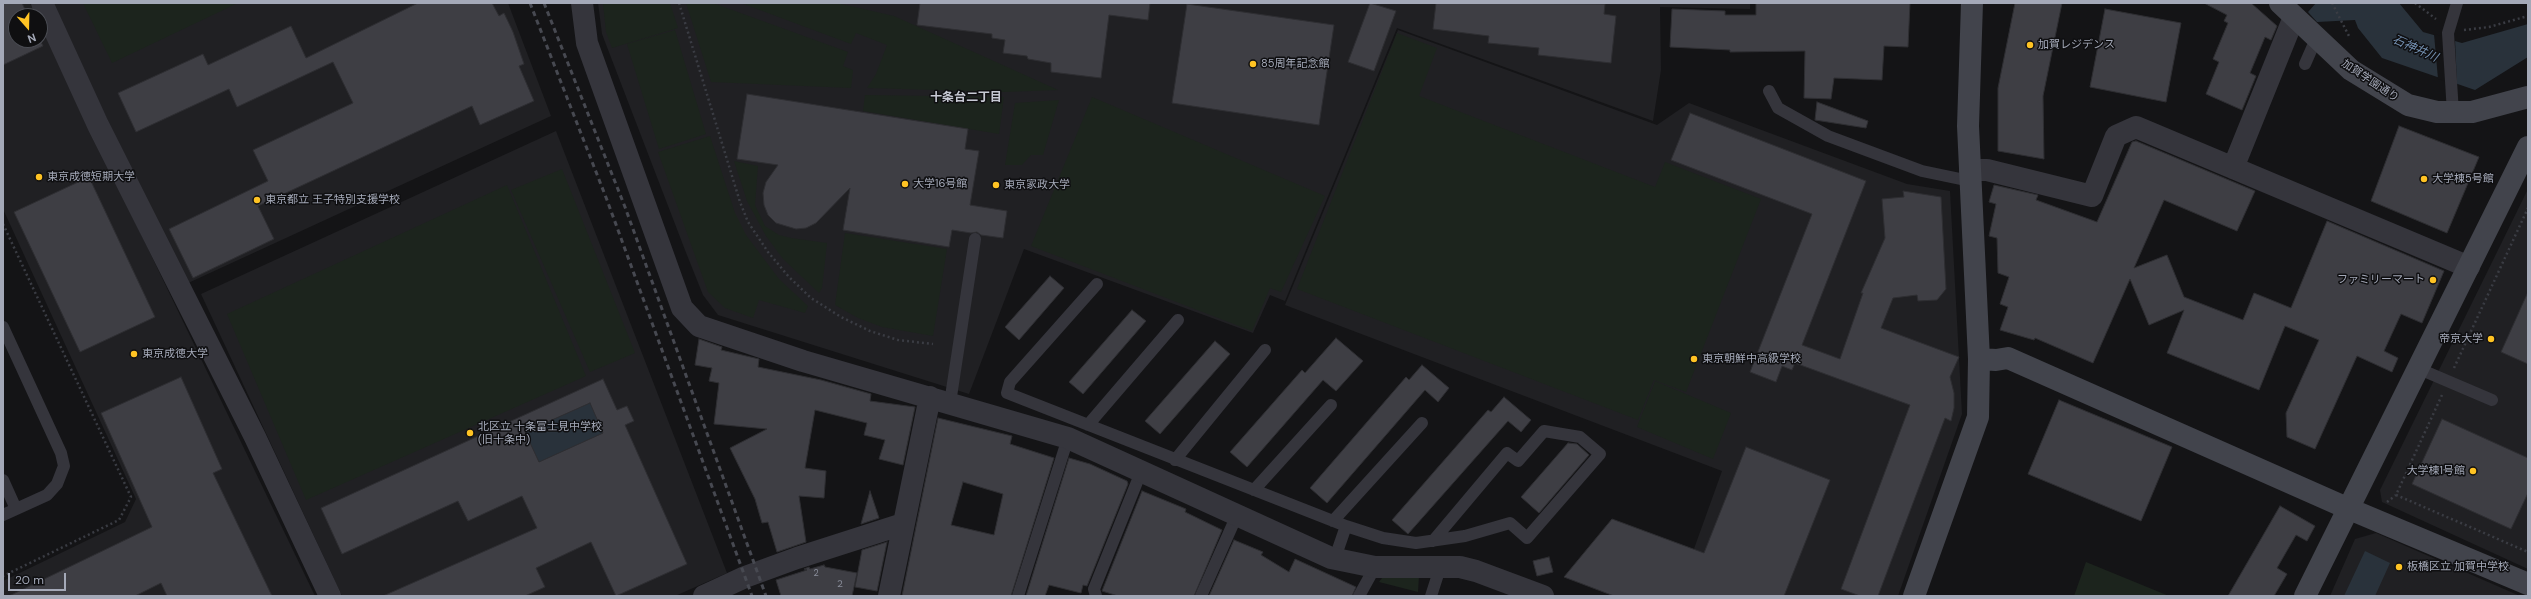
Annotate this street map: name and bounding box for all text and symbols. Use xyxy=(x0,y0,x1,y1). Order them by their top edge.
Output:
north arrow xyxy=(8,8,48,48)
text: N xyxy=(26,30,38,46)
water label: 石神井川 xyxy=(2390,33,2440,65)
place label: 加賀レジデンス xyxy=(2038,38,2115,52)
marker: 加賀レジデンス xyxy=(2025,40,2035,50)
place label: 85周年記念館 xyxy=(1261,57,1329,71)
street label: 加賀学園通り xyxy=(2339,57,2401,105)
marker: 85周年記念館 xyxy=(1248,59,1258,69)
district label: 十条台二丁目 xyxy=(930,91,1002,105)
place label: 東京成徳短期大学 xyxy=(47,170,135,184)
marker: 東京成徳短期大学 xyxy=(34,172,44,182)
place label: 大学棟5号館 xyxy=(2432,172,2494,186)
marker: 大学棟5号館 xyxy=(2419,174,2429,184)
place label: 大学16号館 xyxy=(913,177,967,191)
place label: 東京家政大学 xyxy=(1004,178,1070,192)
marker: 大学16号館 xyxy=(900,179,910,189)
marker: 東京家政大学 xyxy=(991,180,1001,190)
place label: 東京都立 王子特別支援学校 xyxy=(265,193,400,207)
marker: 東京都立 王子特別支援学校 xyxy=(252,195,262,205)
place label: ファミリーマート xyxy=(2337,273,2425,287)
marker: ファミリーマート xyxy=(2428,275,2438,285)
place label: 帝京大学 xyxy=(2439,332,2483,346)
marker: 帝京大学 xyxy=(2486,334,2496,344)
place label: 東京成徳大学 xyxy=(142,347,208,361)
marker: 東京成徳大学 xyxy=(129,349,139,359)
place label: 東京朝鮮中高級学校 xyxy=(1702,352,1801,366)
marker: 東京朝鮮中高級学校 xyxy=(1689,354,1699,364)
place label: 北区立 十条富士見中学校 (旧十条中) xyxy=(478,420,602,446)
marker: 北区立 十条富士見中学校 (旧十条中) xyxy=(465,428,475,438)
place label: 大学棟1号館 xyxy=(2407,464,2465,478)
marker: 大学棟1号館 xyxy=(2468,466,2478,476)
place label: 板橋区立 加賀中学校 xyxy=(2407,560,2509,574)
marker: 板橋区立 加賀中学校 xyxy=(2394,562,2404,572)
scale bar xyxy=(10,565,68,591)
house number: 2 xyxy=(813,569,819,579)
text: 20 m xyxy=(15,572,44,588)
house number: ２ xyxy=(836,580,844,590)

